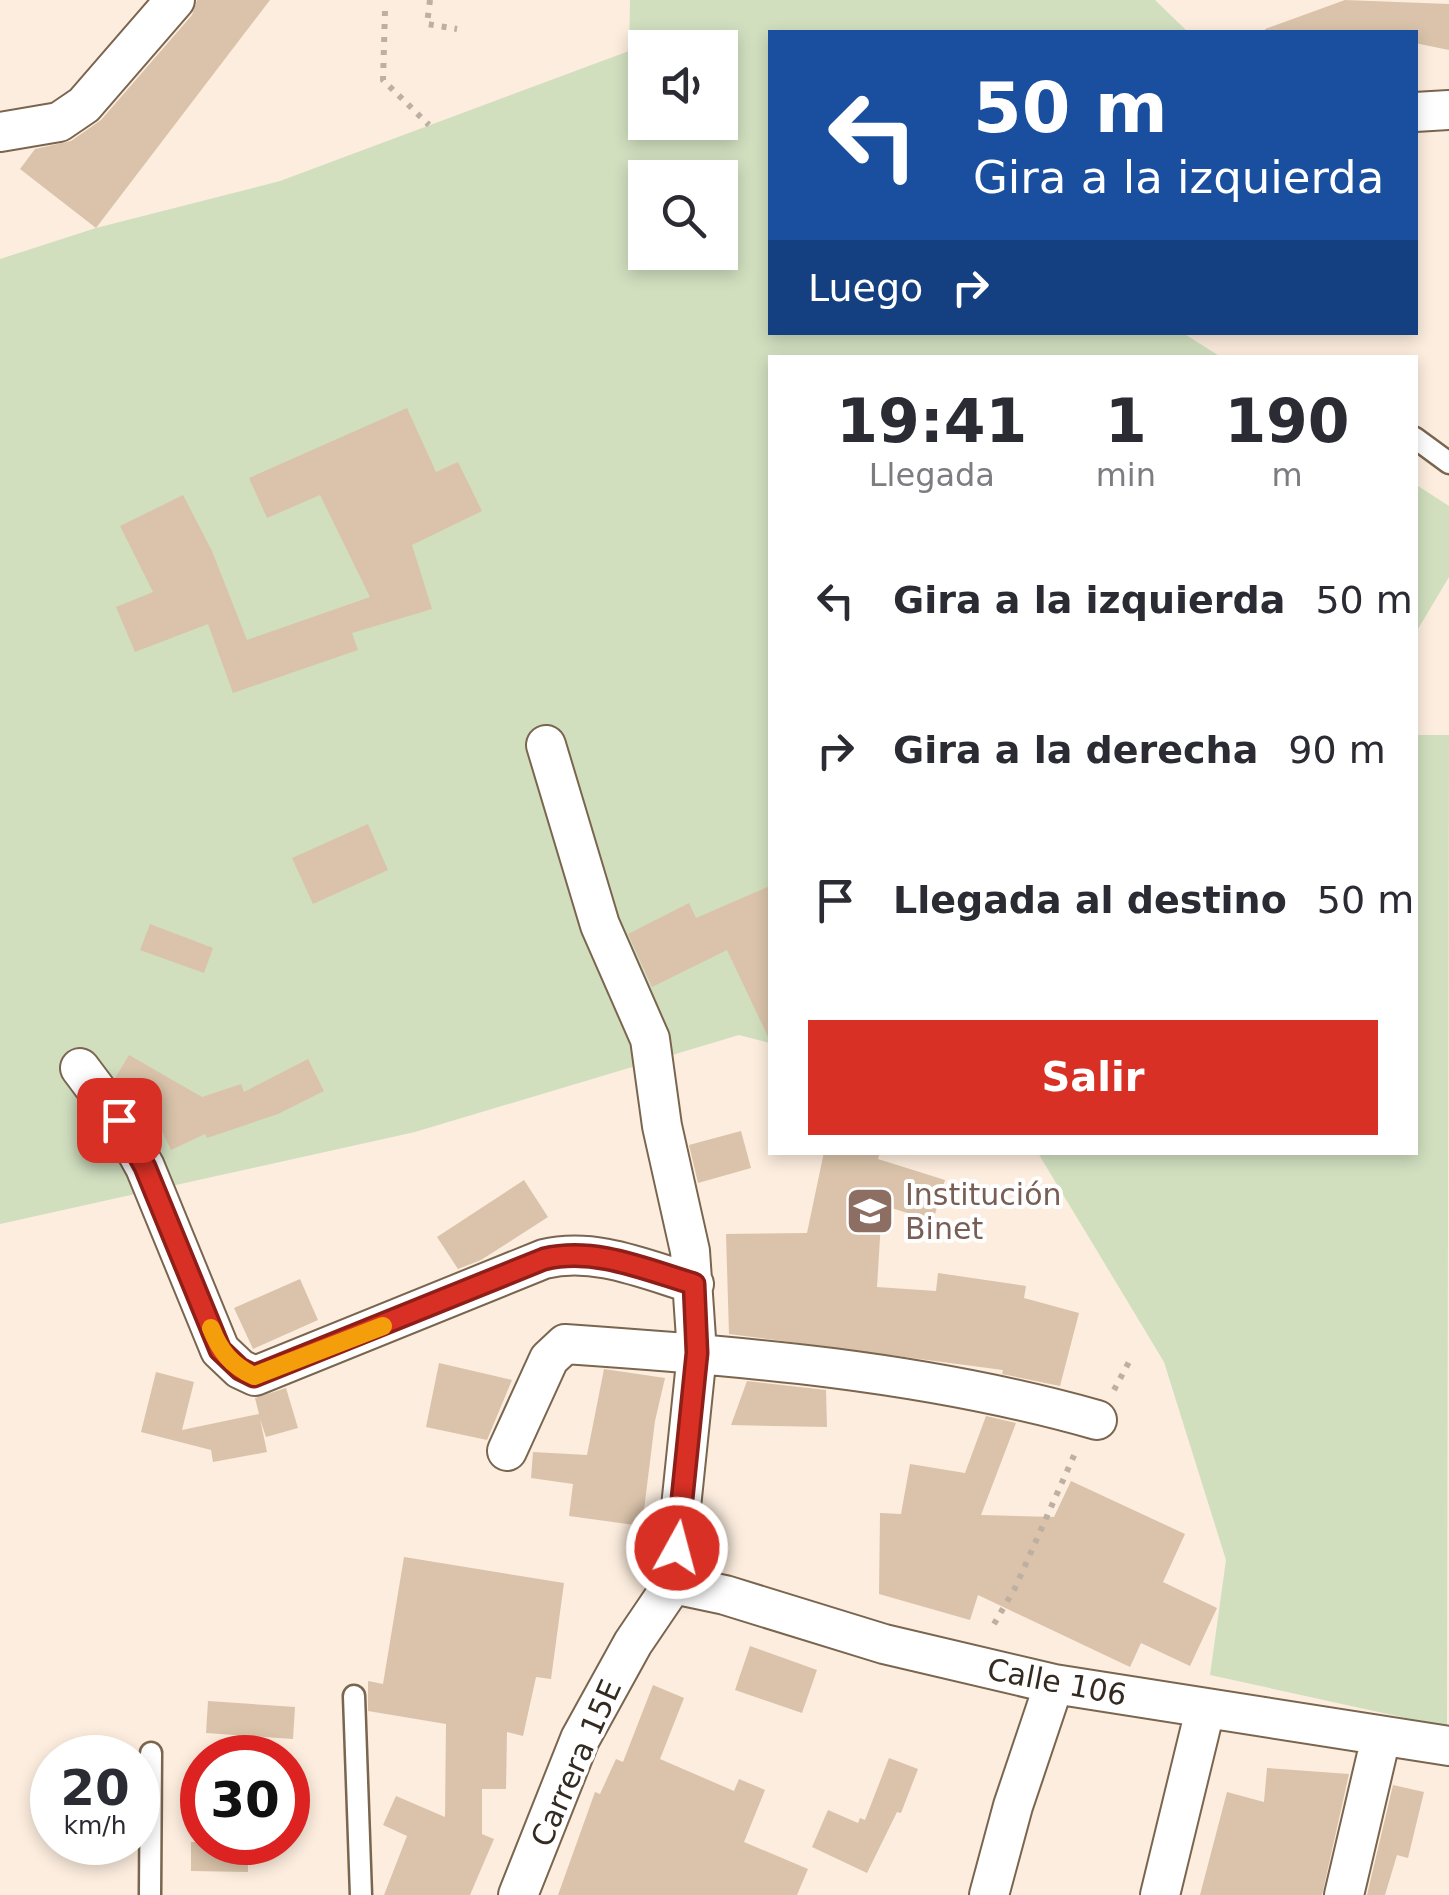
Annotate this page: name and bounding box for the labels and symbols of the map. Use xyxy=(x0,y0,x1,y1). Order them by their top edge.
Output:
pin xyxy=(77,1078,162,1163)
place label: Institución Binet xyxy=(905,1177,1062,1246)
school or university icon: Institución Binet xyxy=(844,1185,896,1237)
position arrow xyxy=(625,1496,729,1600)
street label: Calle 106 xyxy=(984,1651,1130,1713)
street label: Carrera 15E xyxy=(524,1674,628,1852)
speed limit sign: 30 xyxy=(180,1735,310,1865)

